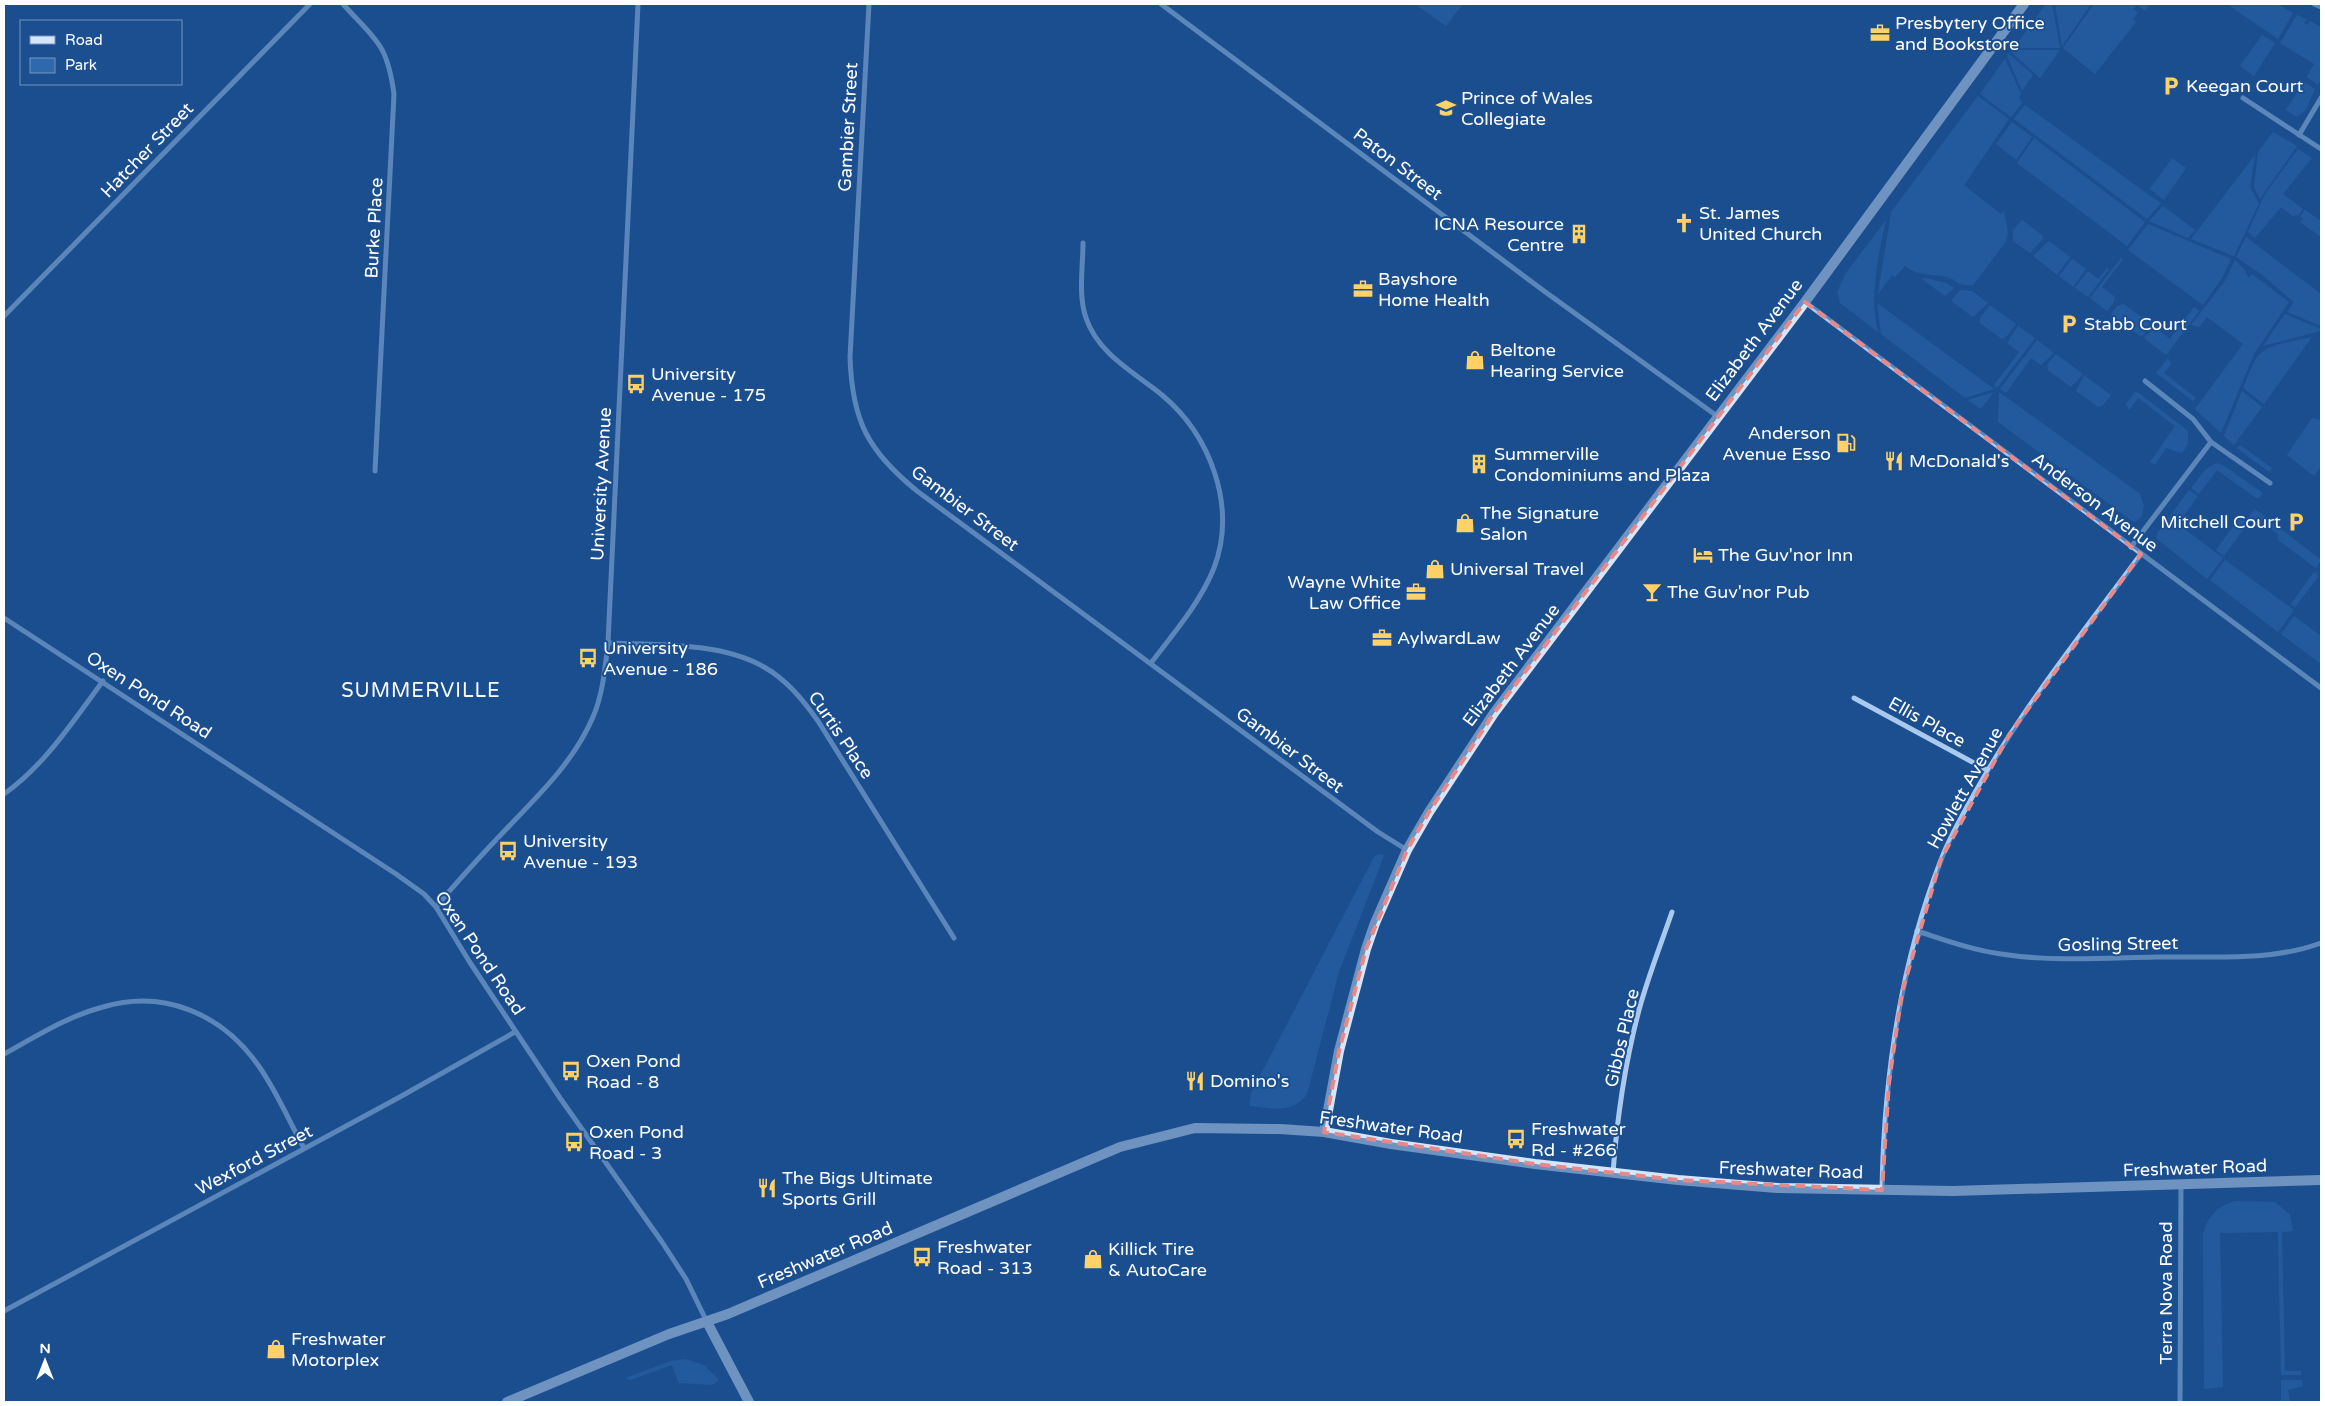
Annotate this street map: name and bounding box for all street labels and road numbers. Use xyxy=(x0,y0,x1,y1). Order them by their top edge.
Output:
street label: Gambier Street xyxy=(834,62,862,192)
street label: Hatcher Street xyxy=(96,98,198,202)
street label: Paton Street xyxy=(1349,123,1447,205)
street label: Burke Place xyxy=(360,177,388,279)
street label: Elizabeth Avenue xyxy=(1701,274,1807,406)
street label: University Avenue xyxy=(586,407,616,561)
street label: Anderson Avenue xyxy=(2028,447,2162,557)
street label: Gambier Street xyxy=(907,460,1023,556)
street label: Elizabeth Avenue xyxy=(1458,599,1564,731)
street label: Oxen Pond Road xyxy=(82,646,216,744)
street label: Curtis Place xyxy=(804,687,878,783)
street label: Ellis Place xyxy=(1885,692,1969,752)
street label: Gambier Street xyxy=(1232,702,1348,798)
street label: Howlett Avenue xyxy=(1922,723,2008,853)
street label: Oxen Pond Road xyxy=(430,887,530,1019)
street label: Gosling Street xyxy=(2058,932,2179,956)
street label: Gibbs Place xyxy=(1600,987,1644,1089)
street label: Freshwater Road xyxy=(1318,1106,1464,1148)
street label: Wexford Street xyxy=(192,1120,316,1200)
street label: Freshwater Road xyxy=(2122,1154,2268,1182)
street label: Freshwater Road xyxy=(1718,1156,1864,1184)
street label: Freshwater Road xyxy=(754,1217,896,1293)
street label: Terra Nova Road xyxy=(2155,1221,2177,1365)

